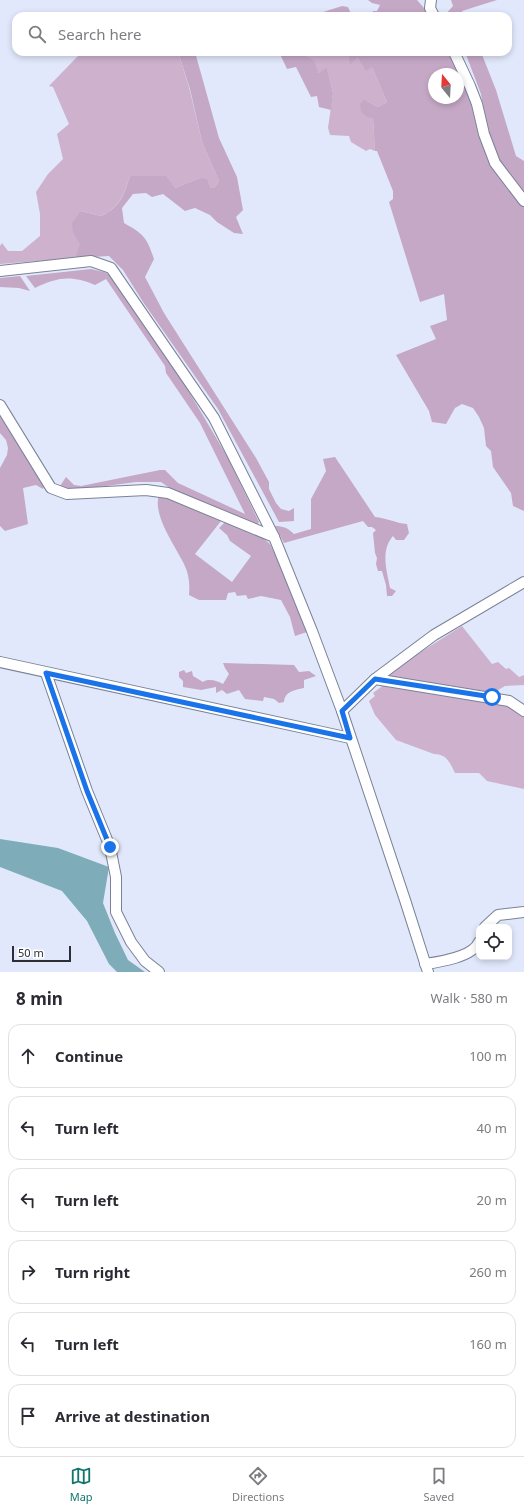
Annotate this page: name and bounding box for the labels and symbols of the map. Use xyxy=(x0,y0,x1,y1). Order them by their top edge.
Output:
north arrow xyxy=(428,68,464,104)
route start xyxy=(483,688,501,706)
route end xyxy=(101,838,119,856)
scale bar xyxy=(12,944,71,963)

